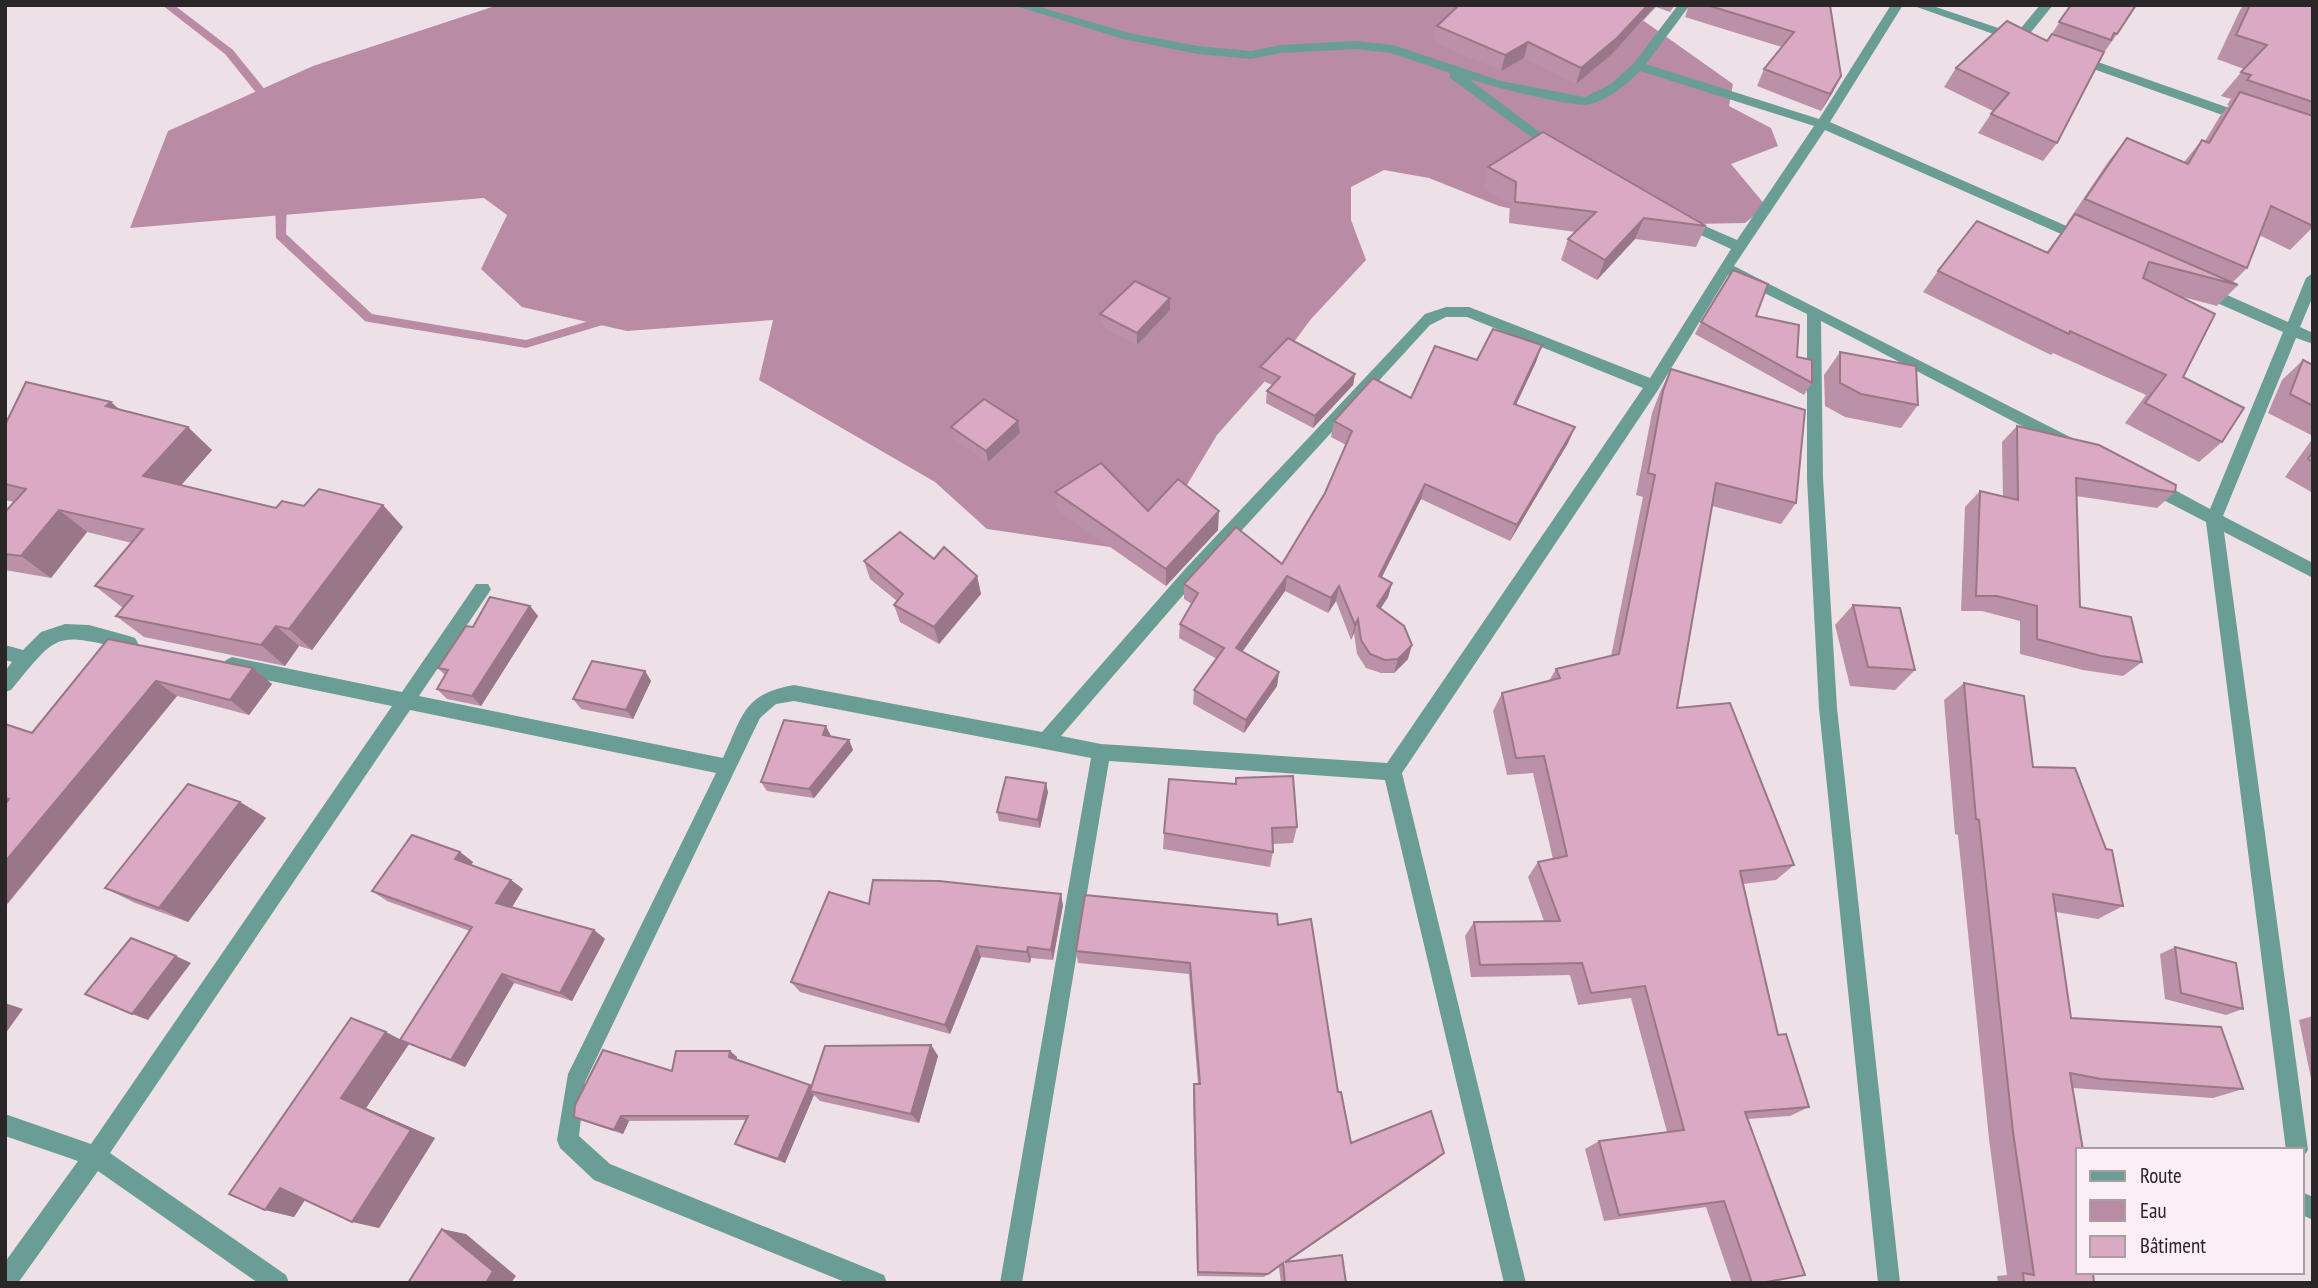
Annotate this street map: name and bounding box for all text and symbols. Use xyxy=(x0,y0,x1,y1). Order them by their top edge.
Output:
legend xyxy=(2076,1148,2304,1274)
text: Route xyxy=(2140,1162,2182,1189)
text: Eau xyxy=(2140,1197,2167,1224)
text: Bâtiment xyxy=(2140,1232,2206,1259)

